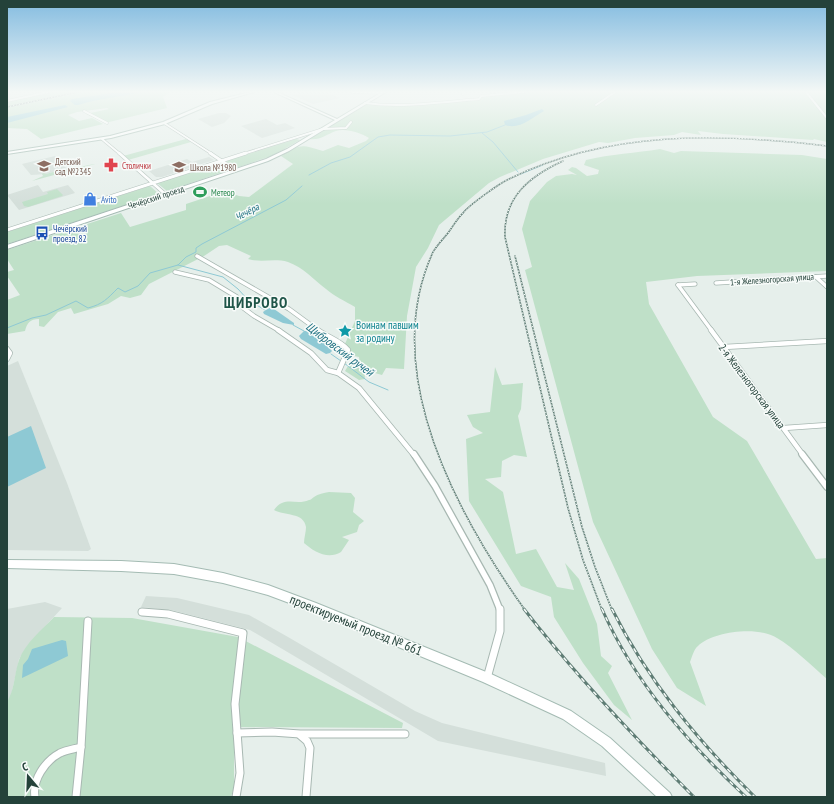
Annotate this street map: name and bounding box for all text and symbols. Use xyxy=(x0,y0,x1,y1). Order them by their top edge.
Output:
place label: Детский сад №2345 xyxy=(55,156,91,177)
pharmacy icon: Столички xyxy=(103,157,119,173)
school or university icon: Детский сад №2345 xyxy=(36,158,52,174)
school or university icon: Школа №1980 xyxy=(171,159,187,175)
place label: Столички xyxy=(122,160,151,171)
place label: Школа №1980 xyxy=(190,162,236,173)
street label: Чечёрский проезд xyxy=(127,183,185,211)
sports icon: Метеор xyxy=(192,184,208,200)
place label: Метеор xyxy=(211,187,235,198)
shop icon: Avito xyxy=(82,191,98,207)
place label: Avito xyxy=(101,194,117,205)
water label: Чечёра xyxy=(233,200,262,224)
place label: Чечёрский проезд, 82 xyxy=(53,223,87,244)
bus stop icon: Чечёрский проезд, 82 xyxy=(34,225,50,241)
street label: 1-я Железногорская улица xyxy=(730,271,815,287)
district label: ЩИБРОВО xyxy=(224,293,288,312)
place label: Воинам павшим за родину xyxy=(356,318,419,345)
water label: Щибровский ручей xyxy=(303,319,378,380)
place icon: Воинам павшим за родину xyxy=(337,323,353,339)
street label: 2-я Железногорская улица xyxy=(715,341,789,431)
street label: проектируемый проезд № 661 xyxy=(287,591,425,659)
north arrow xyxy=(8,756,48,796)
text: С xyxy=(20,759,29,774)

